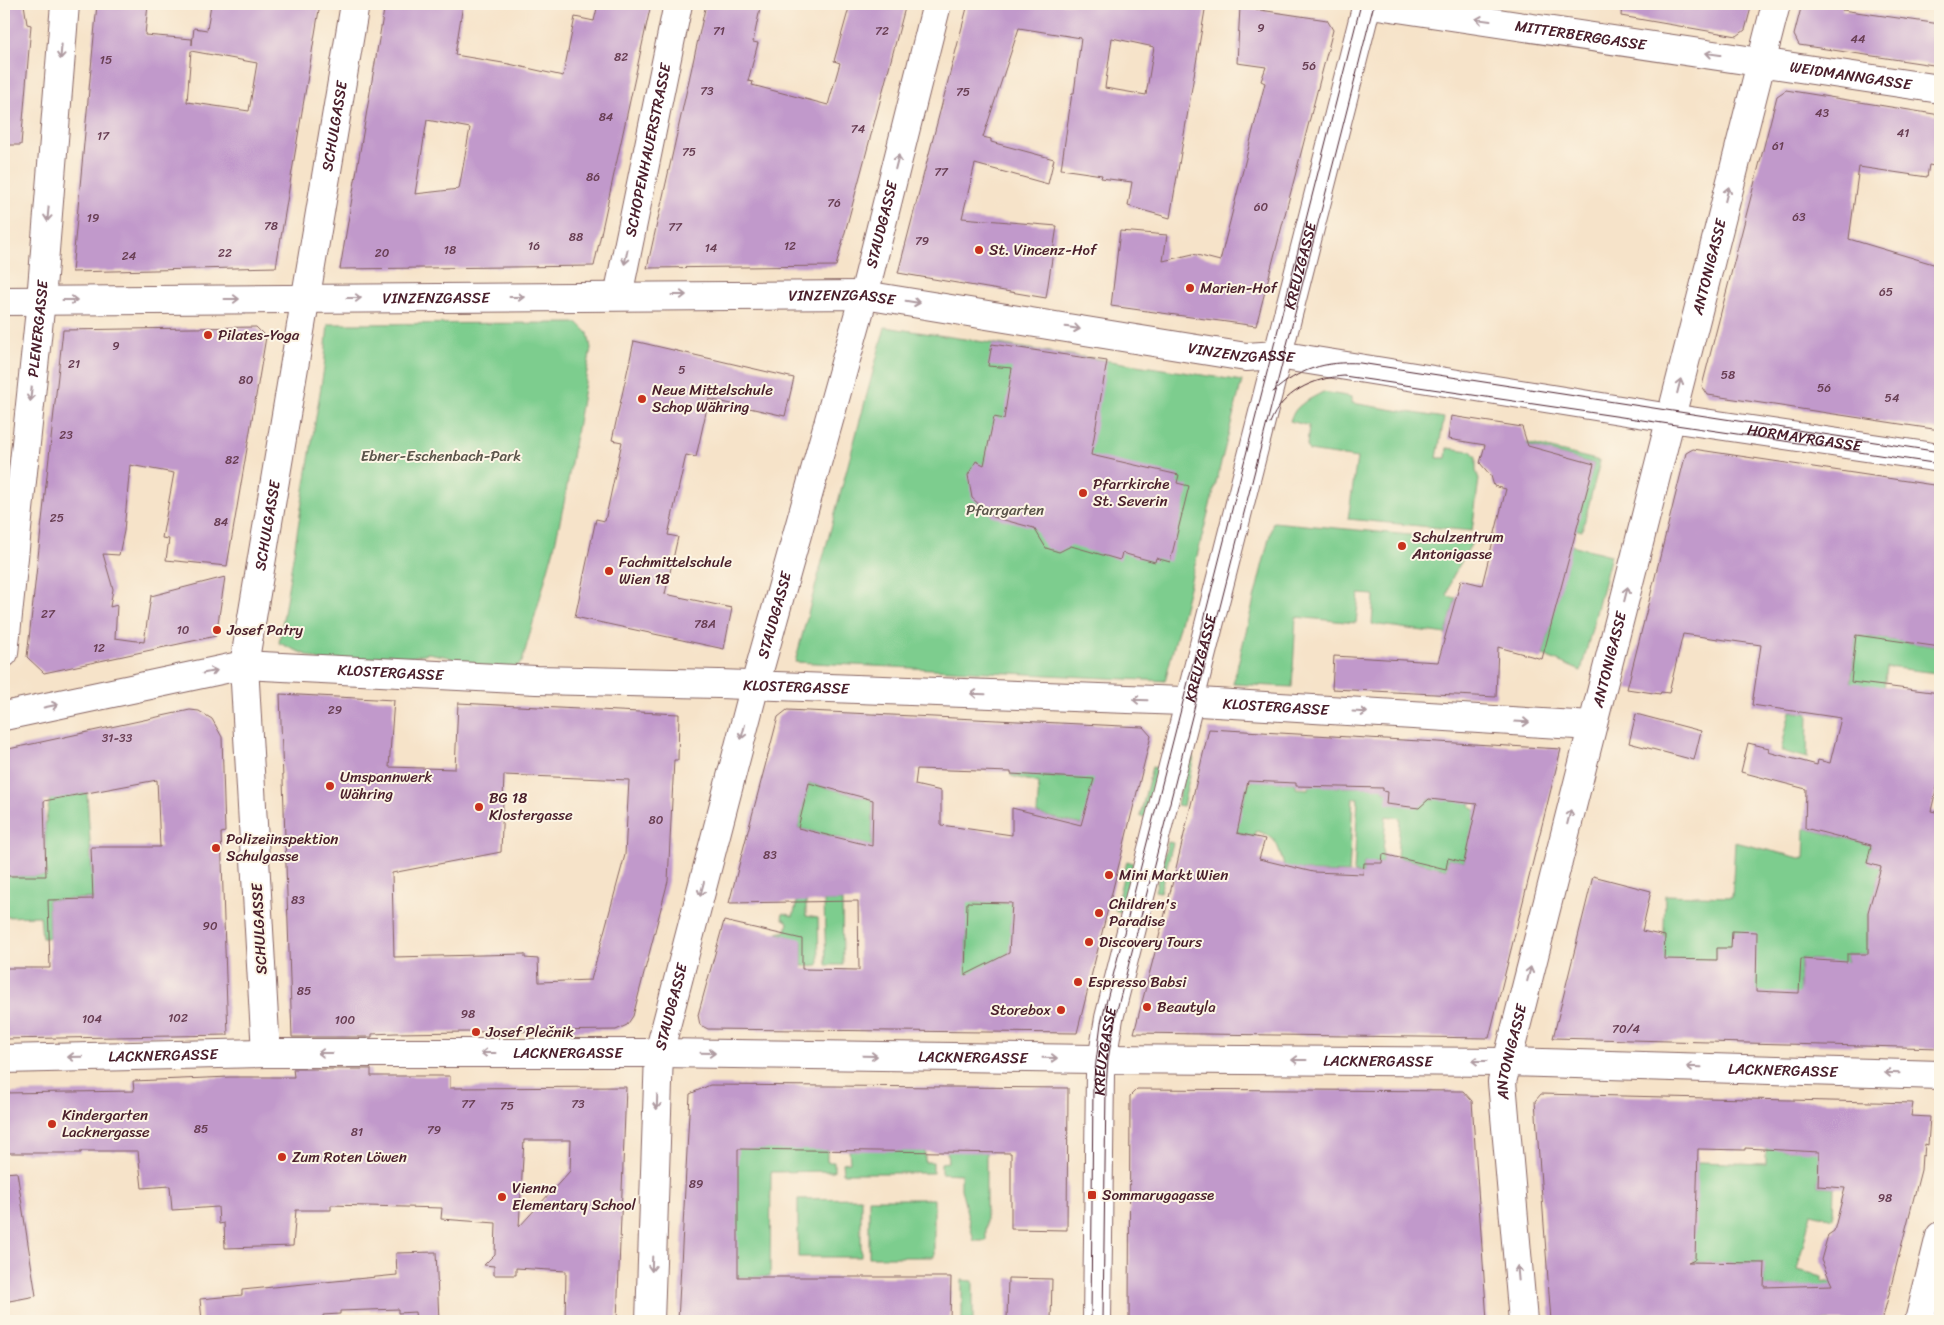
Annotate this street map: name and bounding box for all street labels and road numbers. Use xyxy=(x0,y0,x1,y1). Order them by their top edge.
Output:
street label: MITTERBERGGASSE xyxy=(1513,13,1650,58)
street label: WEIDMANNGASSE xyxy=(1788,54,1915,98)
street label: SCHOPENHAUERSTRASSE xyxy=(618,59,679,239)
street label: SCHULGASSE xyxy=(314,77,355,173)
street label: STAUDGASSE xyxy=(858,177,906,271)
street label: ANTONIGASSE xyxy=(1684,214,1734,319)
street label: KREUZGASSE xyxy=(1277,218,1324,312)
street label: PLENERGASSE xyxy=(20,278,56,378)
street label: VINZENZGASSE xyxy=(788,282,899,313)
street label: VINZENZGASSE xyxy=(382,285,491,311)
street label: VINZENZGASSE xyxy=(1186,335,1298,371)
street label: HORMAYRGASSE xyxy=(1746,417,1865,459)
street label: SCHULGASSE xyxy=(247,477,288,573)
street label: STAUDGASSE xyxy=(750,567,799,662)
street label: ANTONIGASSE xyxy=(1584,607,1635,711)
street label: KREUZGASSE xyxy=(1177,610,1225,705)
street label: KLOSTERGASSE xyxy=(337,657,446,688)
street label: KLOSTERGASSE xyxy=(743,672,851,702)
street label: KLOSTERGASSE xyxy=(1222,690,1331,723)
street label: SCHULGASSE xyxy=(244,881,274,975)
street label: STAUDGASSE xyxy=(647,959,695,1053)
street label: ANTONIGASSE xyxy=(1489,1000,1535,1102)
street label: KREUZGASSE xyxy=(1087,1003,1125,1096)
street label: LACKNERGASSE xyxy=(513,1040,624,1066)
street label: LACKNERGASSE xyxy=(108,1041,220,1070)
street label: LACKNERGASSE xyxy=(918,1044,1029,1071)
street label: LACKNERGASSE xyxy=(1323,1048,1434,1074)
street label: LACKNERGASSE xyxy=(1728,1056,1839,1085)

